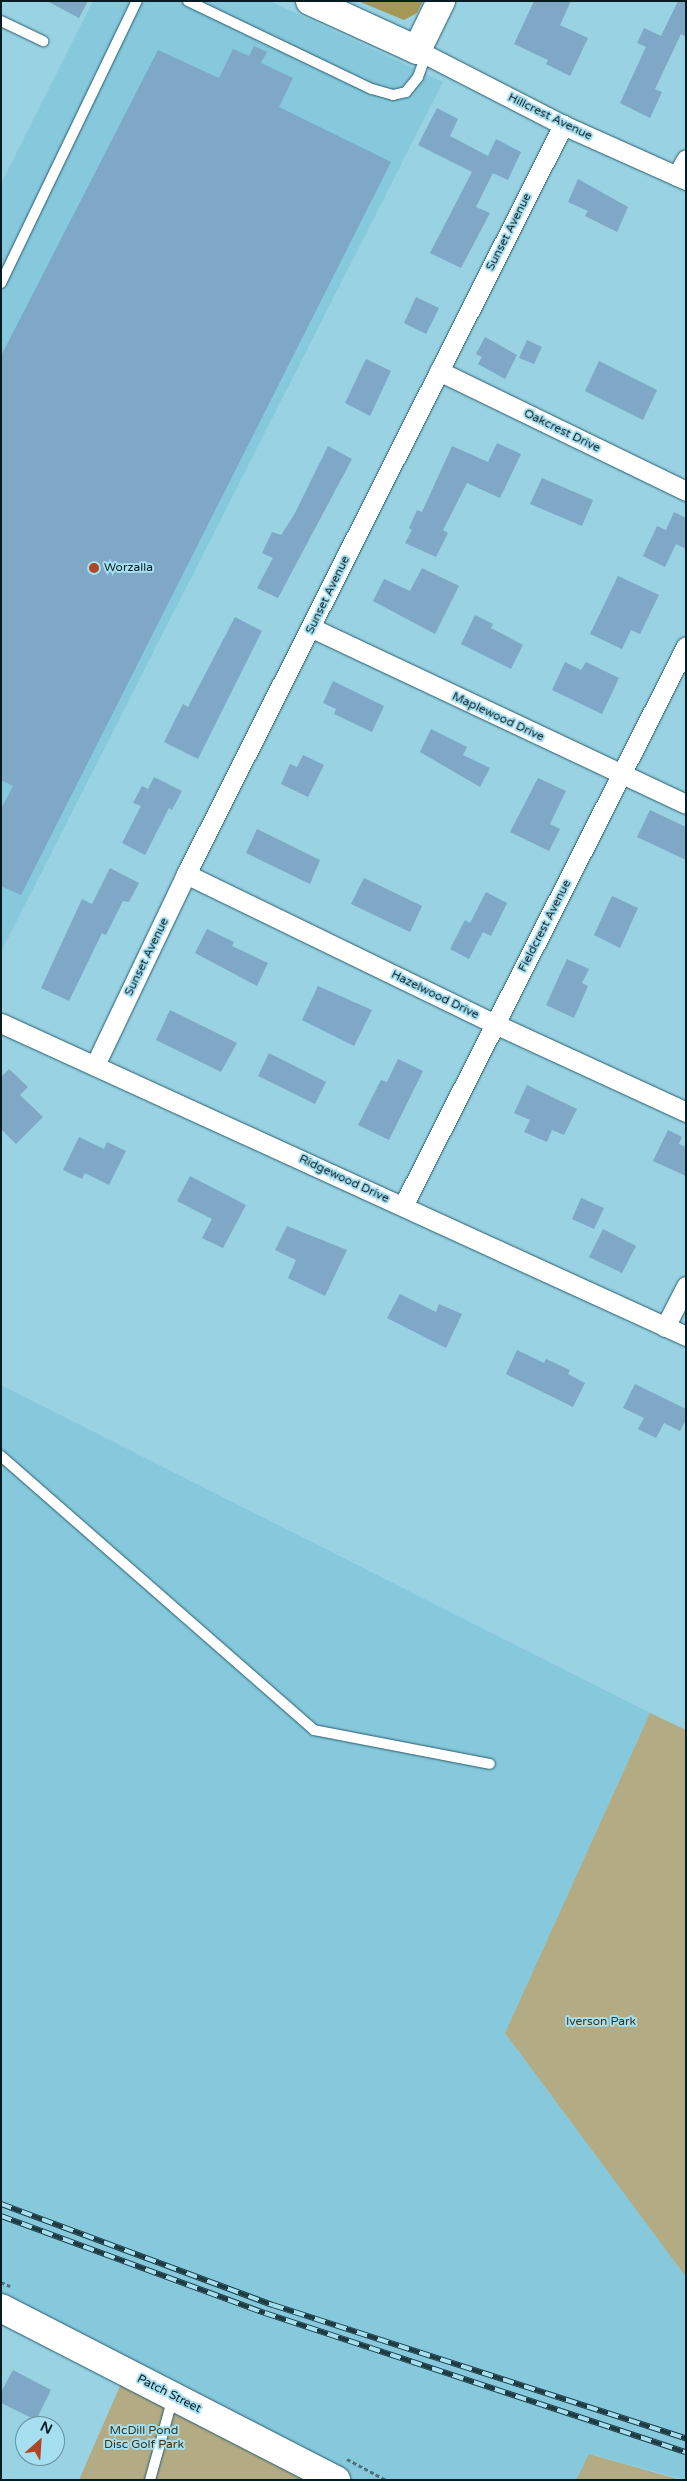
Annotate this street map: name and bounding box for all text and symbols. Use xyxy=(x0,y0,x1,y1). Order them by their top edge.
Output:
street label: Hillcrest Avenue xyxy=(506,90,594,144)
street label: Sunset Avenue xyxy=(483,191,535,273)
street label: Oakcrest Drive xyxy=(521,406,603,456)
street label: Sunset Avenue xyxy=(303,554,353,636)
place label: Worzalla xyxy=(104,561,153,575)
marker: Worzalla xyxy=(88,562,100,574)
street label: Maplewood Drive xyxy=(450,689,546,745)
street label: Fieldcrest Avenue xyxy=(516,878,574,974)
street label: Sunset Avenue xyxy=(122,916,172,998)
street label: Hazelwood Drive xyxy=(389,968,481,1022)
street label: Ridgewood Drive xyxy=(297,1152,391,1206)
park label: Iverson Park xyxy=(566,2015,636,2029)
street label: Patch Street xyxy=(135,2372,203,2416)
north arrow xyxy=(15,2416,65,2466)
text: N xyxy=(38,2418,55,2438)
park label: McDill Pond Disc Golf Park xyxy=(104,2424,184,2452)

